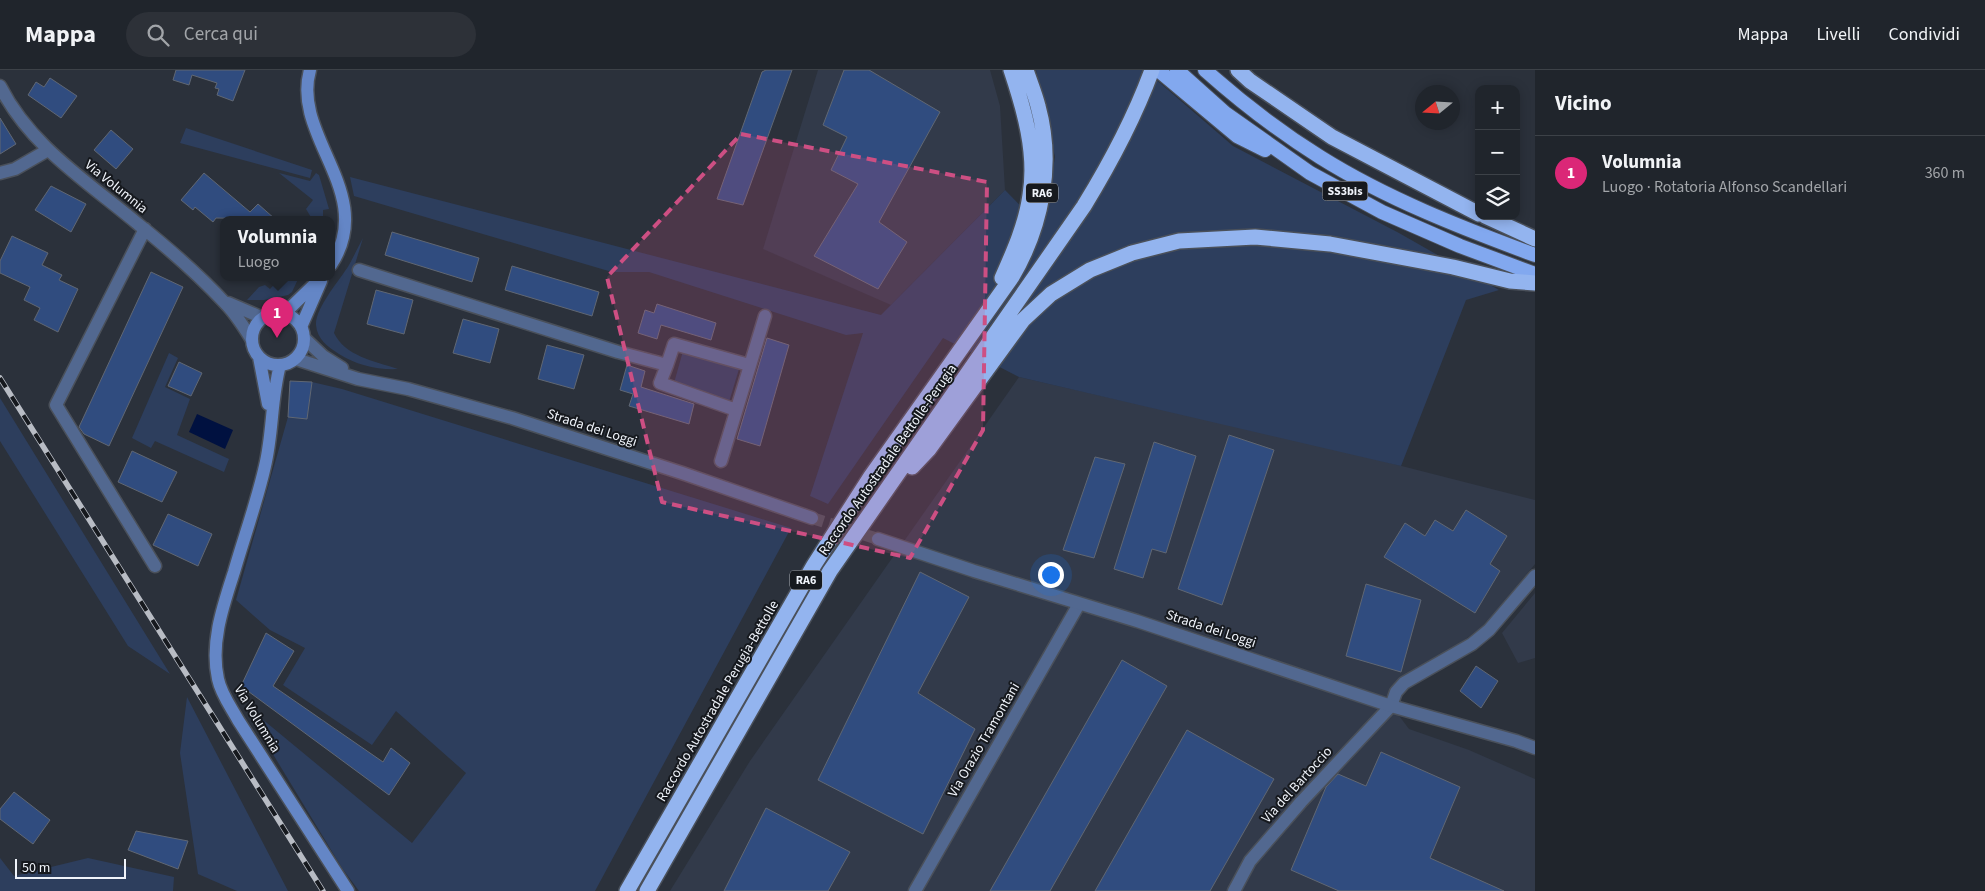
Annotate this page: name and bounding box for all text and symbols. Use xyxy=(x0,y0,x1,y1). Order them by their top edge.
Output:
search box xyxy=(126,12,476,57)
text: Mappa xyxy=(25,17,96,52)
icon: search xyxy=(144,21,172,49)
text: Cerca qui xyxy=(184,21,258,48)
text: Mappa xyxy=(1737,22,1788,47)
text: Livelli xyxy=(1816,22,1860,47)
text: Condividi xyxy=(1888,22,1960,47)
north arrow xyxy=(1415,85,1460,130)
map controls xyxy=(1475,85,1520,220)
button: + xyxy=(1475,85,1520,130)
text: Vicino xyxy=(1555,88,1612,118)
button: − xyxy=(1475,130,1520,175)
text: Volumnia xyxy=(1602,149,1681,176)
street label: Via Volumnia xyxy=(80,155,152,219)
text: 1 xyxy=(1567,162,1575,184)
text: 360 m xyxy=(1925,162,1965,184)
button: layers xyxy=(1475,175,1520,220)
text: Luogo · Rotatoria Alfonso Scandellari xyxy=(1602,176,1847,198)
road number: SS3bis xyxy=(1322,182,1368,200)
road number: RA6 xyxy=(1026,184,1058,202)
popup xyxy=(220,216,335,281)
text: Volumnia xyxy=(238,224,317,251)
text: Luogo xyxy=(238,251,279,273)
pin: 1 xyxy=(261,297,293,338)
street label: Raccordo Autostradale Bettolle-Perugia xyxy=(814,360,962,560)
street label: Strada dei Loggi xyxy=(544,404,640,452)
your location xyxy=(1038,562,1064,588)
road number: RA6 xyxy=(790,570,822,590)
street label: Raccordo Autostradale Perugia-Bettolle xyxy=(652,597,784,805)
street label: Strada dei Loggi xyxy=(1163,605,1259,653)
street label: Via Orazio Tramontani xyxy=(943,679,1025,801)
street label: Via Volumnia xyxy=(229,681,285,757)
street label: Via del Bartoccio xyxy=(1257,742,1337,828)
scale bar xyxy=(15,856,126,879)
text: 50 m xyxy=(22,858,50,878)

